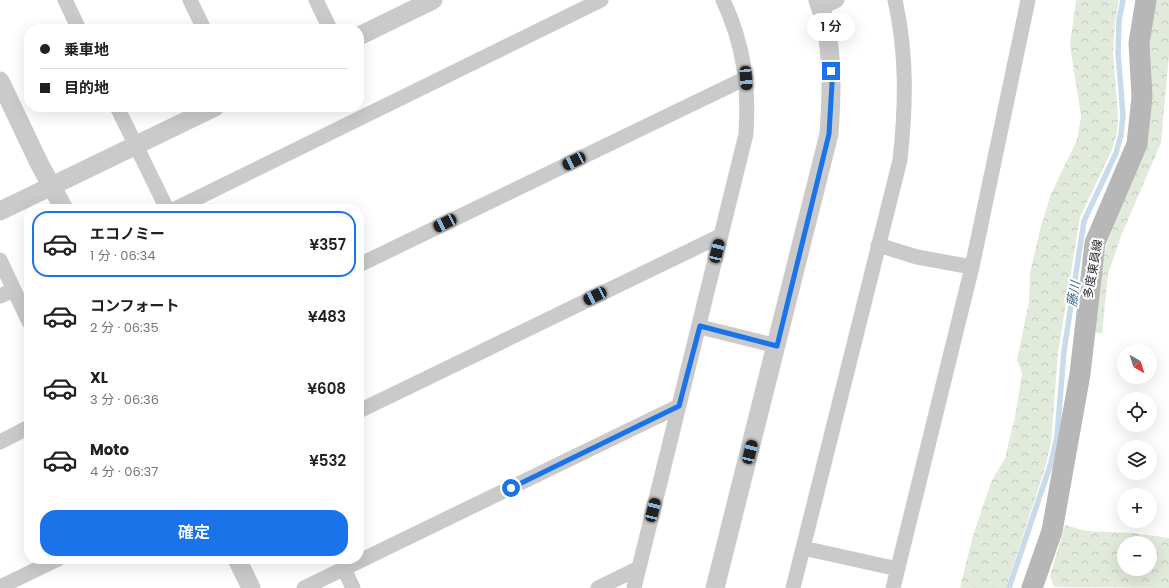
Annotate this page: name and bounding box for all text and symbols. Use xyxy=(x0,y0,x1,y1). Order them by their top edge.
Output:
callout: 1 分 xyxy=(807,13,855,41)
text: 1 分 xyxy=(821,17,841,36)
text: 乗車地 xyxy=(64,39,109,60)
route end xyxy=(822,62,840,80)
car xyxy=(739,66,753,90)
text: 目的地 xyxy=(64,77,109,98)
car xyxy=(561,150,587,172)
car xyxy=(432,212,458,234)
text: エコノミー xyxy=(90,223,165,244)
icon: car xyxy=(42,226,78,262)
text: ¥357 xyxy=(310,234,346,255)
car xyxy=(708,238,726,264)
street label: 多度東員線 xyxy=(1079,238,1106,300)
text: 1 分 · 06:34 xyxy=(90,246,155,265)
water label: 藤川 xyxy=(1062,278,1085,308)
car xyxy=(582,285,608,307)
text: コンフォート xyxy=(90,295,180,316)
icon: car xyxy=(42,298,78,334)
text: ¥483 xyxy=(308,306,346,327)
text: 2 分 · 06:35 xyxy=(90,318,159,337)
north arrow xyxy=(1117,344,1157,384)
map controls xyxy=(1117,344,1157,576)
text: XL xyxy=(90,367,108,388)
icon: car xyxy=(42,370,78,406)
text: ¥608 xyxy=(308,378,346,399)
text: 3 分 · 06:36 xyxy=(90,390,159,409)
button: locate xyxy=(1117,392,1157,432)
text: Moto xyxy=(90,439,129,460)
car xyxy=(741,439,759,465)
button: layers xyxy=(1117,440,1157,480)
icon: car xyxy=(42,442,78,478)
text: ¥532 xyxy=(309,450,346,471)
text: 4 分 · 06:37 xyxy=(90,462,158,481)
route start xyxy=(502,479,520,497)
button: + xyxy=(1117,488,1157,528)
car xyxy=(644,497,662,523)
button: 確定 xyxy=(40,510,348,556)
button: − xyxy=(1117,536,1157,576)

